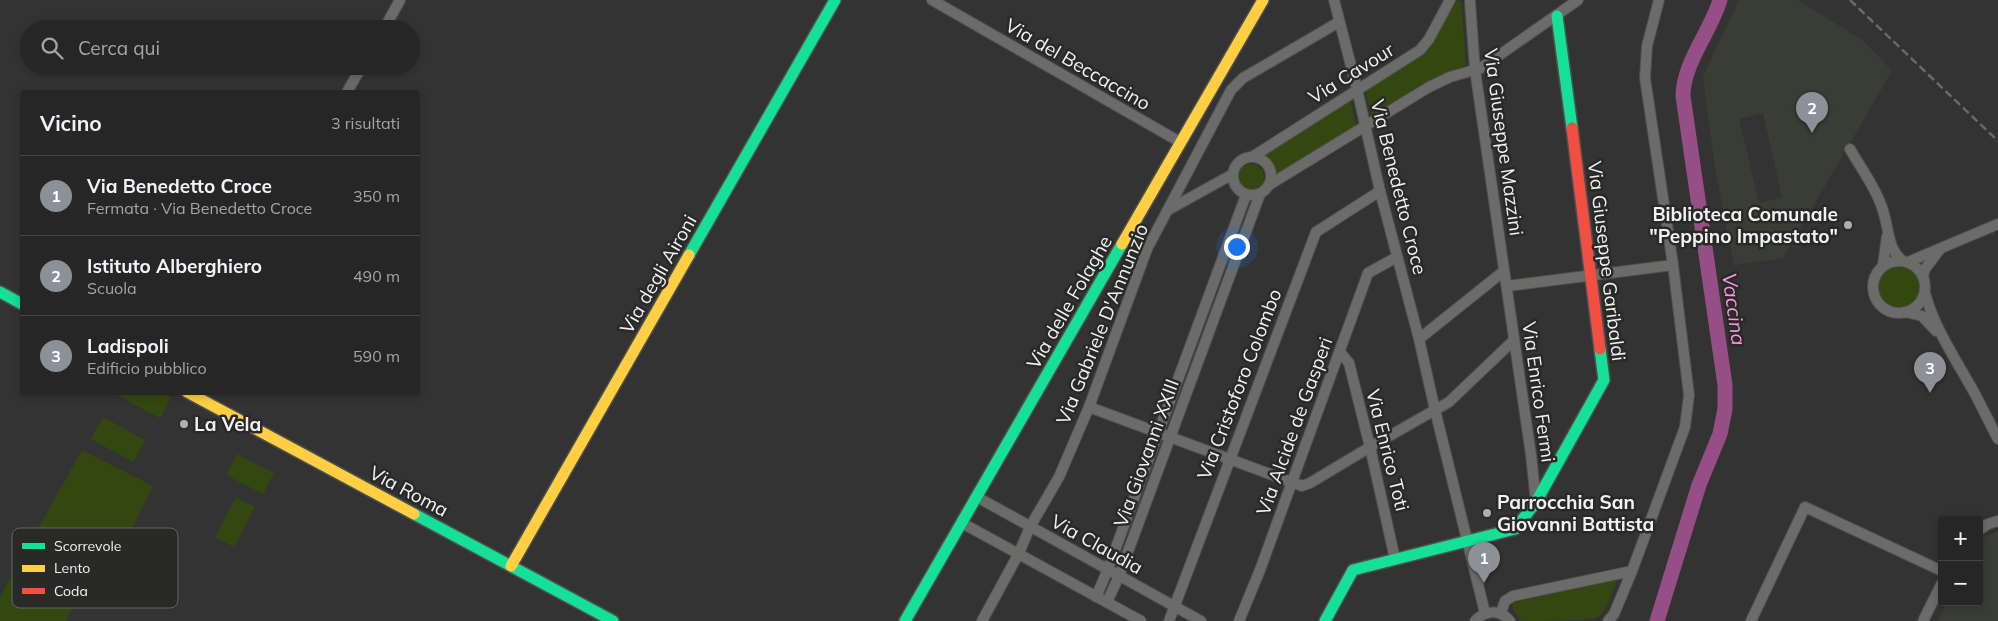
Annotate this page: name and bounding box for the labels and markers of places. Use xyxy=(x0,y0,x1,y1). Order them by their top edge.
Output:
pin: 2 xyxy=(1796,92,1828,133)
place label: Biblioteca Comunale "Peppino Impastato" xyxy=(1649,202,1838,248)
marker: Biblioteca Comunale "Peppino Impastato" xyxy=(1842,219,1854,231)
pin: 3 xyxy=(1914,352,1946,393)
place label: La Vela xyxy=(194,412,261,436)
marker: La Vela xyxy=(178,418,190,430)
place label: Parrocchia San Giovanni Battista xyxy=(1497,490,1654,536)
marker: Parrocchia San Giovanni Battista xyxy=(1481,507,1493,519)
pin: 1 xyxy=(1468,542,1500,583)

